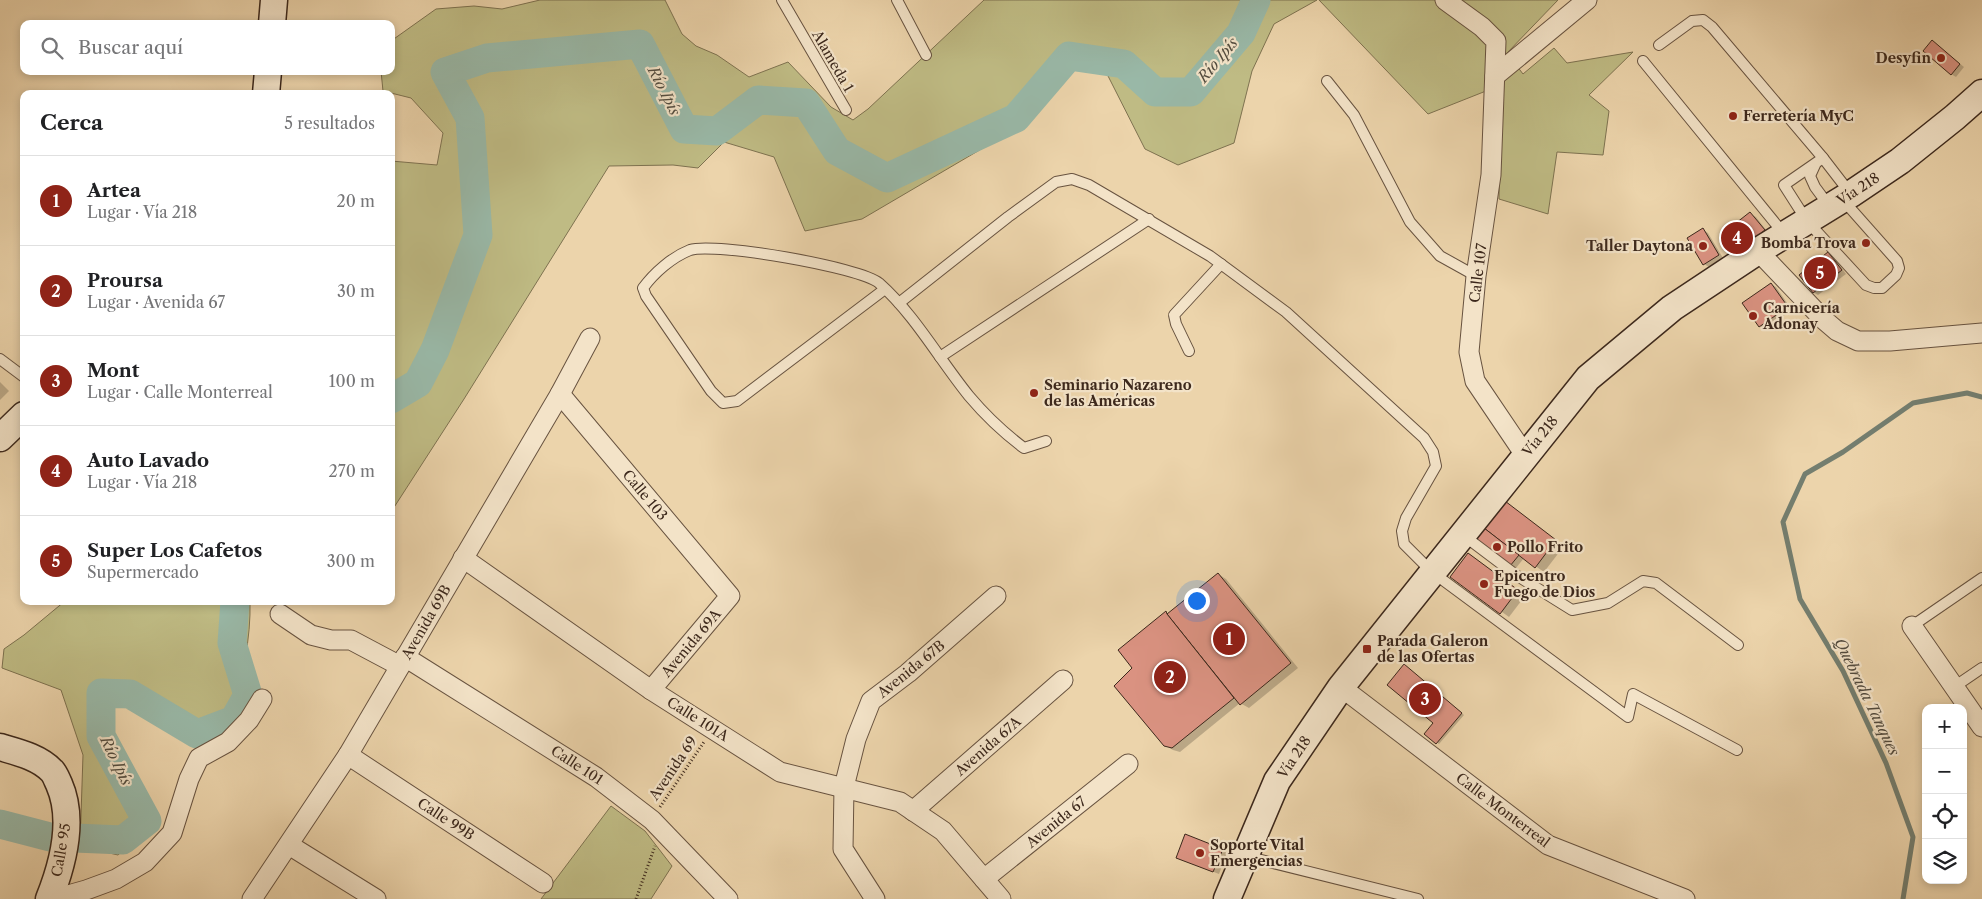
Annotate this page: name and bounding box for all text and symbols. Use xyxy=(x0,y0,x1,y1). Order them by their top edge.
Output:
search box xyxy=(20,20,395,75)
street label: Alameda 1 xyxy=(808,26,858,95)
water label: Río Ipís xyxy=(1193,33,1242,87)
icon: search xyxy=(38,34,66,62)
text: Buscar aquí xyxy=(78,36,183,59)
place label: Desyfin xyxy=(1875,49,1931,67)
marker: Desyfin xyxy=(1935,52,1947,64)
water label: Río Ipís xyxy=(644,62,685,119)
place label: Ferretería MyC xyxy=(1743,107,1854,125)
text: Cerca xyxy=(40,110,103,135)
marker: Ferretería MyC xyxy=(1727,110,1739,122)
text: 5 resultados xyxy=(284,113,375,133)
street label: Vía 218 xyxy=(1832,169,1883,210)
text: Artea xyxy=(87,179,141,202)
text: 1 xyxy=(52,191,60,211)
text: 20 m xyxy=(336,191,375,211)
text: Lugar · Vía 218 xyxy=(87,202,197,222)
pin: 4 xyxy=(1721,219,1753,257)
place label: Bomba Trova xyxy=(1761,234,1857,252)
place label: Taller Daytona xyxy=(1586,237,1694,255)
marker: Bomba Trova xyxy=(1860,237,1872,249)
marker: Taller Daytona xyxy=(1697,240,1709,252)
street label: Calle 107 xyxy=(1465,242,1491,304)
pin: 5 xyxy=(1804,254,1836,292)
text: Proursa xyxy=(87,269,163,292)
text: 2 xyxy=(51,281,61,301)
text: 30 m xyxy=(337,281,375,301)
text: Lugar · Avenida 67 xyxy=(87,292,225,312)
place label: Carnicería Adonay xyxy=(1762,299,1841,333)
marker: Carnicería Adonay xyxy=(1747,310,1759,322)
text: Mont xyxy=(87,359,139,382)
text: 3 xyxy=(51,371,61,391)
text: 100 m xyxy=(329,371,375,391)
place label: Seminario Nazareno de las Américas xyxy=(1044,376,1192,410)
text: Lugar · Calle Monterreal xyxy=(87,382,273,402)
marker: Seminario Nazareno de las Américas xyxy=(1028,387,1040,399)
street label: Vía 218 xyxy=(1517,412,1562,461)
text: Auto Lavado xyxy=(87,449,209,472)
text: 4 xyxy=(51,461,61,481)
text: 270 m xyxy=(329,461,375,481)
street label: Calle 103 xyxy=(619,466,671,524)
text: Lugar · Vía 218 xyxy=(87,472,197,492)
place label: Pollo Frito xyxy=(1507,538,1583,556)
text: Super Los Cafetos xyxy=(87,539,262,562)
marker: Pollo Frito xyxy=(1491,541,1503,553)
text: 5 xyxy=(52,551,60,571)
text: 300 m xyxy=(327,551,375,571)
text: Supermercado xyxy=(87,562,199,582)
place label: Epicentro Fuego de Dios xyxy=(1494,567,1595,601)
marker: Epicentro Fuego de Dios xyxy=(1478,578,1490,590)
street label: Avenida 69B xyxy=(397,581,455,663)
your location xyxy=(1184,588,1210,614)
street label: Avenida 69A xyxy=(657,605,725,681)
pin: 1 xyxy=(1213,620,1245,658)
place label: Parada Galeron de las Ofertas xyxy=(1377,632,1489,666)
water label: Quebrada Tanques xyxy=(1831,635,1904,759)
street label: Avenida 67B xyxy=(873,636,949,702)
marker: Parada Galeron de las Ofertas xyxy=(1361,643,1373,655)
pin: 2 xyxy=(1154,658,1186,696)
pin: 3 xyxy=(1409,680,1441,718)
street label: Calle 101A xyxy=(664,693,733,745)
map controls xyxy=(1922,704,1967,884)
button: + xyxy=(1922,704,1967,749)
street label: Avenida 67A xyxy=(950,712,1025,780)
water label: Río Ipís xyxy=(96,732,137,789)
street label: Vía 218 xyxy=(1273,732,1315,783)
street label: Avenida 69 xyxy=(644,733,701,804)
street label: Calle 101 xyxy=(547,741,607,789)
button: − xyxy=(1922,749,1967,794)
street label: Calle Monterreal xyxy=(1452,769,1554,851)
street label: Avenida 67 xyxy=(1022,792,1090,852)
street label: Calle 99B xyxy=(414,794,478,844)
button: locate xyxy=(1922,794,1967,839)
street label: Calle 95 xyxy=(47,822,75,878)
place label: Soporte Vital Emergencias xyxy=(1210,836,1304,870)
button: layers xyxy=(1922,839,1967,884)
marker: Soporte Vital Emergencias xyxy=(1194,847,1206,859)

